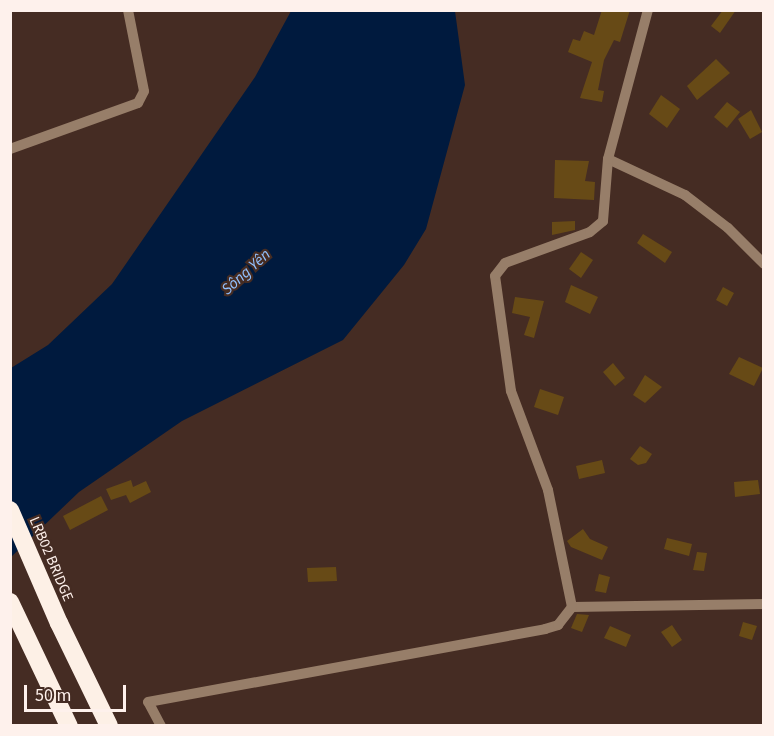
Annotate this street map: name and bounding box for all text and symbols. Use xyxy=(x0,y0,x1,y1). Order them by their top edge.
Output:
water label: Sông Yên xyxy=(218,245,274,299)
street label: LRB02 BRIDGE xyxy=(25,514,77,604)
scale bar xyxy=(27,673,129,711)
text: 50 m xyxy=(35,683,71,708)

